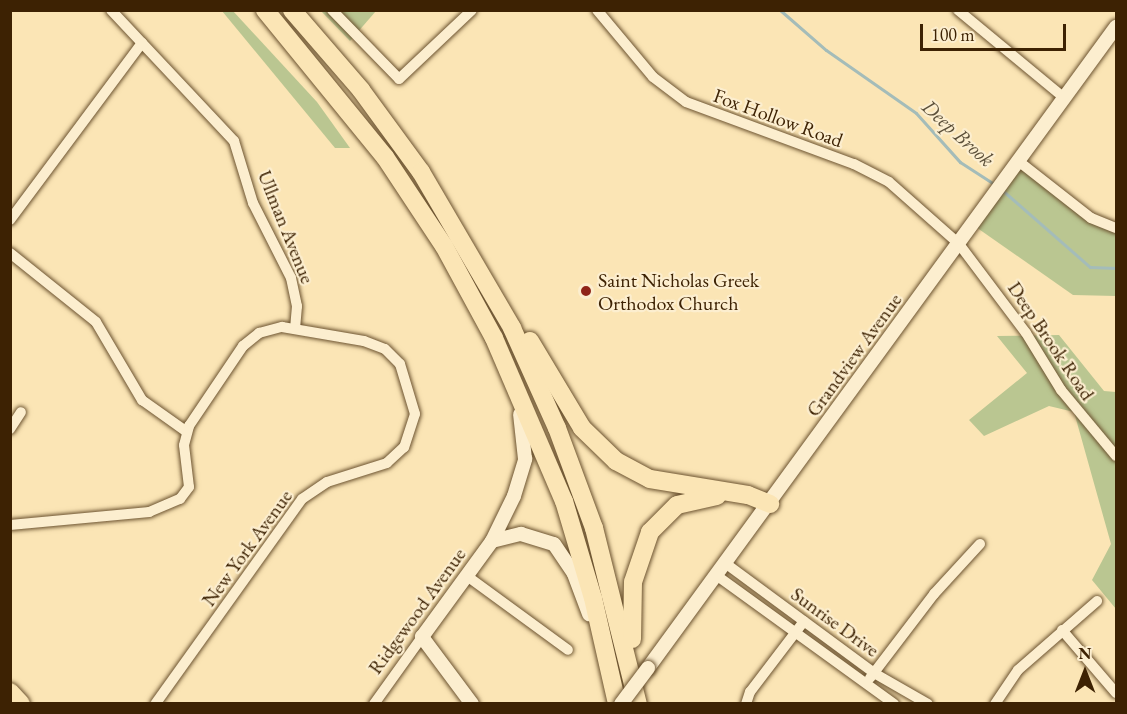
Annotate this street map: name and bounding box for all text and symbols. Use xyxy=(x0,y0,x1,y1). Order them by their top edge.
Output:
scale bar xyxy=(923,12,1068,50)
text: 100 m xyxy=(931,23,975,46)
street label: Fox Hollow Road xyxy=(710,83,846,153)
water label: Deep Brook xyxy=(917,94,999,172)
street label: Ullman Avenue xyxy=(252,167,320,287)
place label: Saint Nicholas Greek Orthodox Church xyxy=(598,268,759,315)
street label: Deep Brook Road xyxy=(1002,277,1100,405)
marker: Saint Nicholas Greek Orthodox Church xyxy=(579,284,593,298)
street label: Grandview Avenue xyxy=(801,289,907,421)
street label: New York Avenue xyxy=(197,485,297,611)
street label: Ridgewood Avenue xyxy=(363,543,471,679)
street label: Sunrise Drive xyxy=(786,582,884,662)
north arrow xyxy=(1055,642,1115,702)
text: N xyxy=(1079,643,1091,664)

